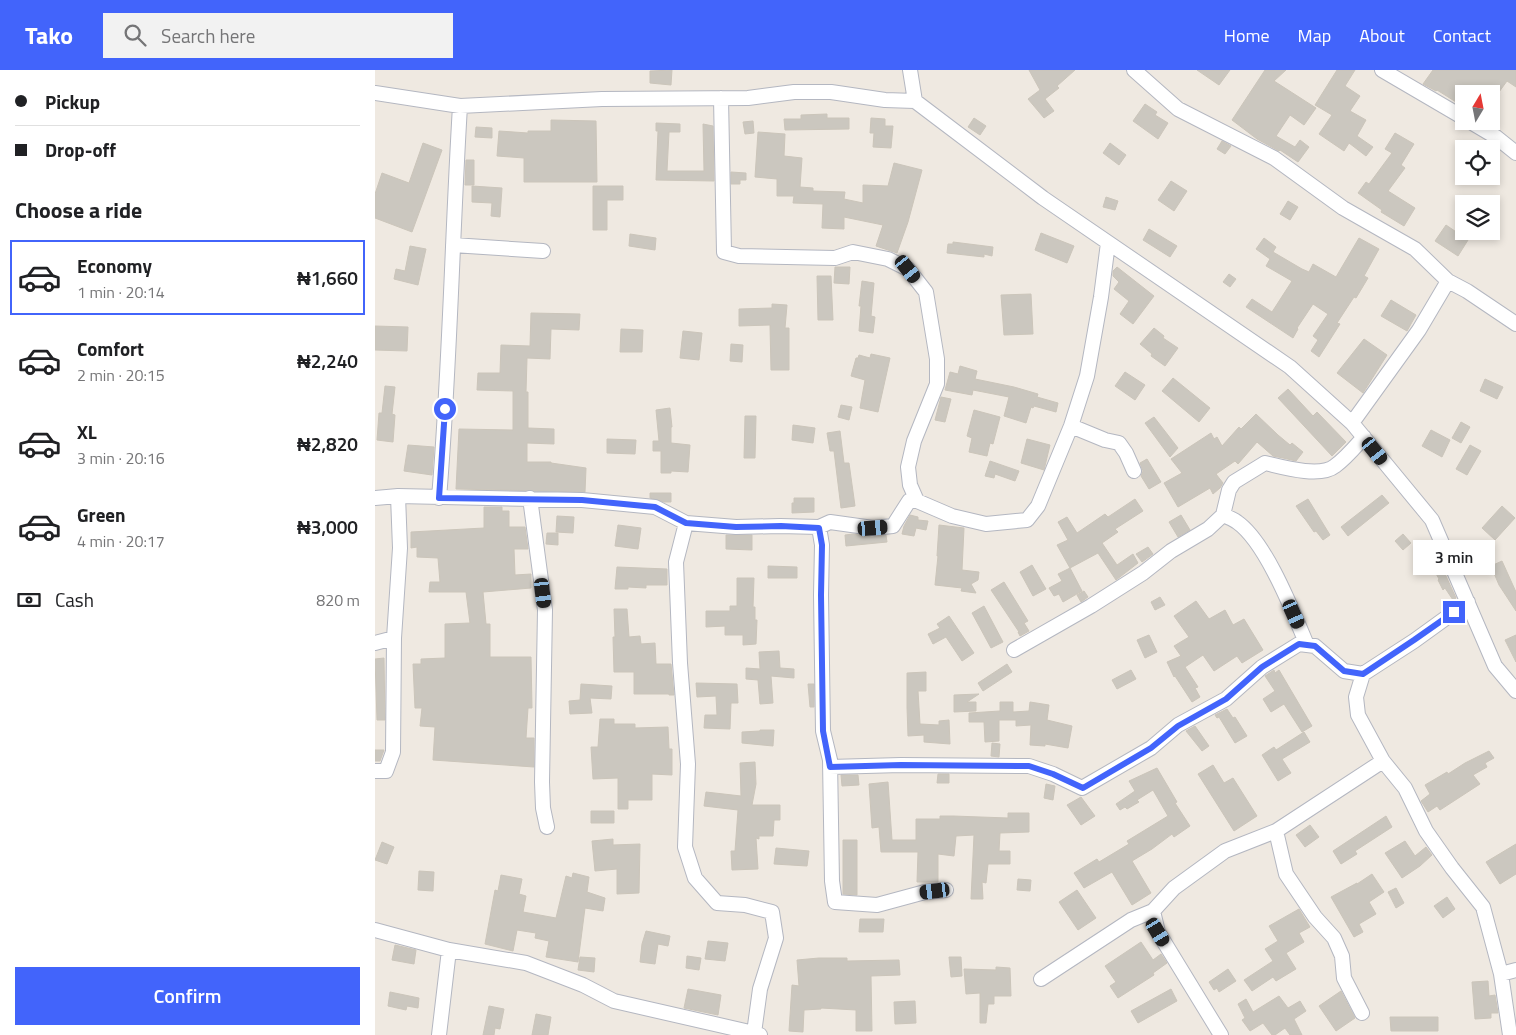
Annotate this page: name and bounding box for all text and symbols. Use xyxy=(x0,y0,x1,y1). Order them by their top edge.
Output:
search box xyxy=(103,13,453,58)
text: Tako xyxy=(25,17,73,53)
icon: search xyxy=(121,21,149,49)
text: Search here xyxy=(161,21,255,50)
text: Home xyxy=(1224,22,1270,49)
text: Map xyxy=(1298,22,1331,49)
text: About xyxy=(1359,22,1405,49)
text: Contact xyxy=(1433,22,1491,49)
north arrow xyxy=(1455,85,1500,130)
map controls xyxy=(1455,85,1500,240)
text: Pickup xyxy=(45,87,100,116)
text: Drop-off xyxy=(45,135,116,164)
button: locate xyxy=(1455,140,1500,185)
text: Choose a ride xyxy=(15,193,142,227)
button: layers xyxy=(1455,195,1500,240)
text: Economy xyxy=(77,251,152,280)
car xyxy=(892,253,923,285)
icon: car xyxy=(17,255,62,300)
text: ₦1,660 xyxy=(297,263,358,292)
text: 1 min · 20:14 xyxy=(77,280,165,304)
text: Comfort xyxy=(77,334,144,363)
icon: car xyxy=(17,338,62,383)
text: ₦2,240 xyxy=(297,346,358,375)
text: 2 min · 20:15 xyxy=(77,363,165,387)
route start xyxy=(434,398,456,420)
text: XL xyxy=(77,417,97,446)
icon: car xyxy=(17,421,62,466)
text: ₦2,820 xyxy=(297,429,358,458)
car xyxy=(1359,435,1390,467)
text: 3 min · 20:16 xyxy=(77,446,165,470)
text: Green xyxy=(77,500,126,529)
icon: car xyxy=(17,504,62,549)
text: ₦3,000 xyxy=(297,512,358,541)
car xyxy=(857,519,888,537)
text: 4 min · 20:17 xyxy=(77,529,165,553)
callout: 3 min xyxy=(1413,540,1495,574)
text: 3 min xyxy=(1435,545,1473,569)
car xyxy=(533,577,552,609)
text: Cash xyxy=(55,585,94,614)
icon: cash xyxy=(15,586,43,614)
text: 820 m xyxy=(316,588,360,612)
car xyxy=(1281,597,1306,631)
route end xyxy=(1443,601,1465,623)
car xyxy=(919,882,950,900)
car xyxy=(1143,915,1172,949)
button: Confirm xyxy=(15,967,360,1025)

